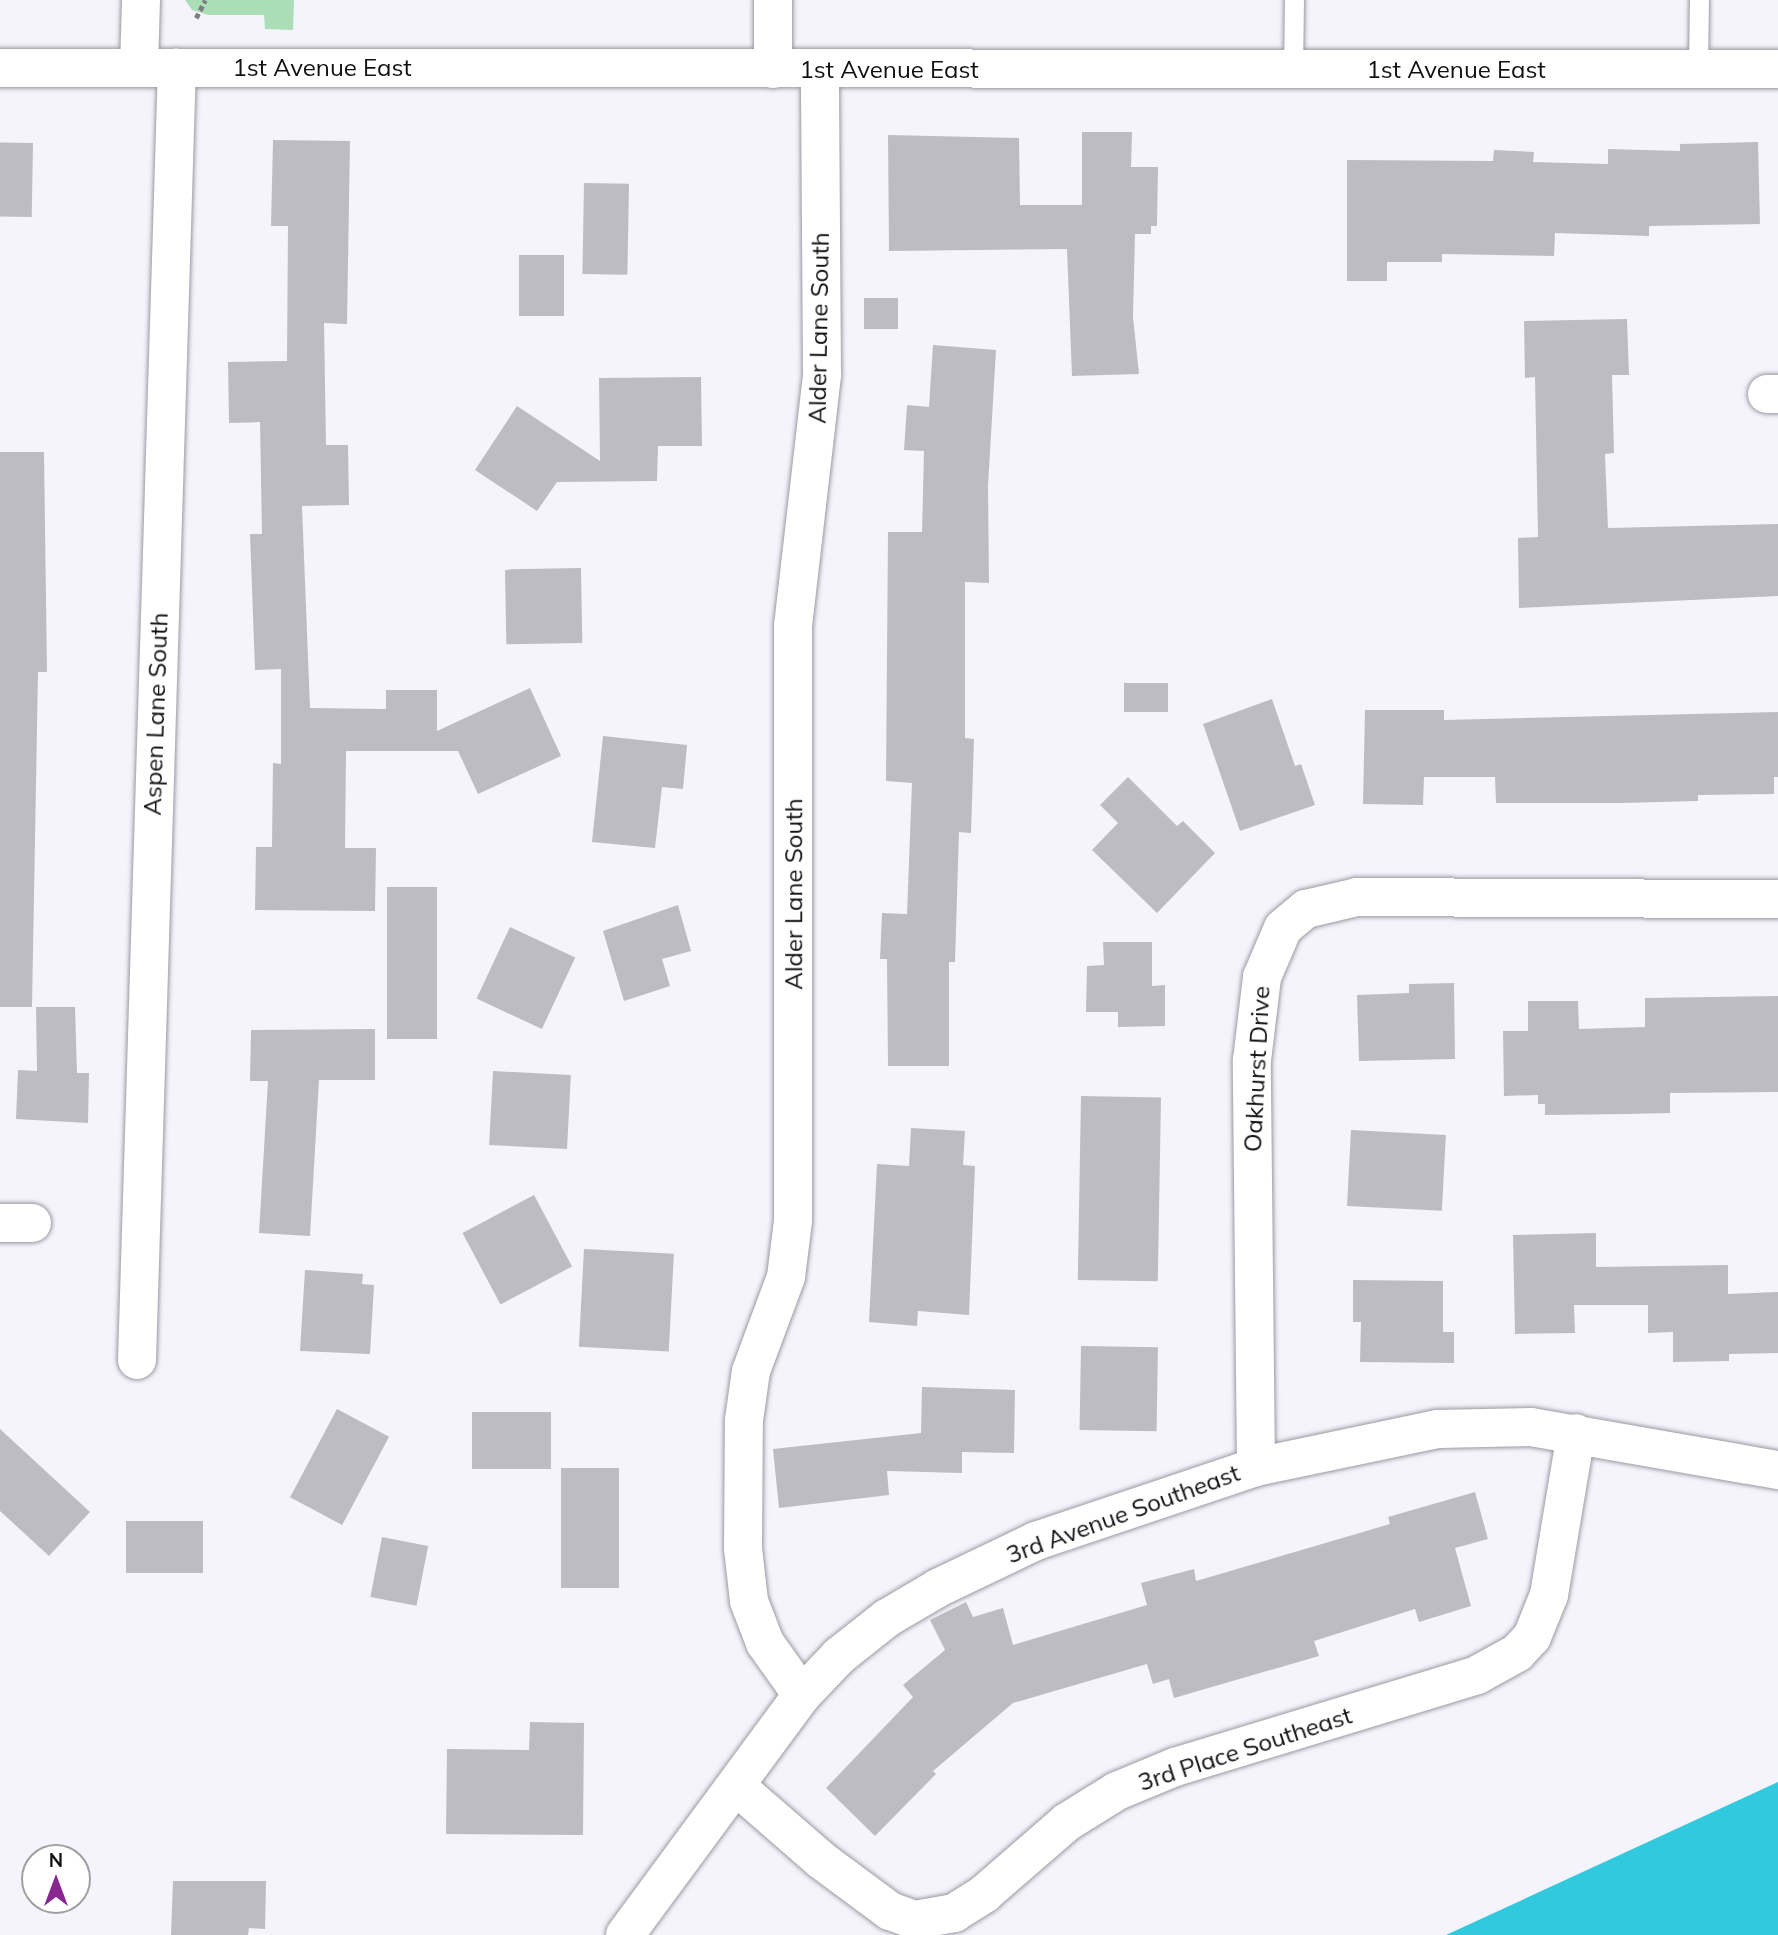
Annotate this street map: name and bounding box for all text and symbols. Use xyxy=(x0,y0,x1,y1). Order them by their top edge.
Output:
street label: 1st Avenue East xyxy=(232,54,412,82)
street label: 1st Avenue East xyxy=(799,56,979,84)
street label: 1st Avenue East xyxy=(1366,56,1546,84)
street label: Alder Lane South xyxy=(803,232,835,424)
street label: Aspen Lane South xyxy=(138,612,174,816)
street label: Alder Lane South xyxy=(780,798,808,990)
street label: Oakhurst Drive xyxy=(1238,985,1276,1153)
street label: 3rd Avenue Southeast xyxy=(1002,1458,1244,1570)
street label: 3rd Place Southeast xyxy=(1135,1701,1355,1797)
north arrow xyxy=(21,1844,91,1914)
text: N xyxy=(49,1848,63,1872)

